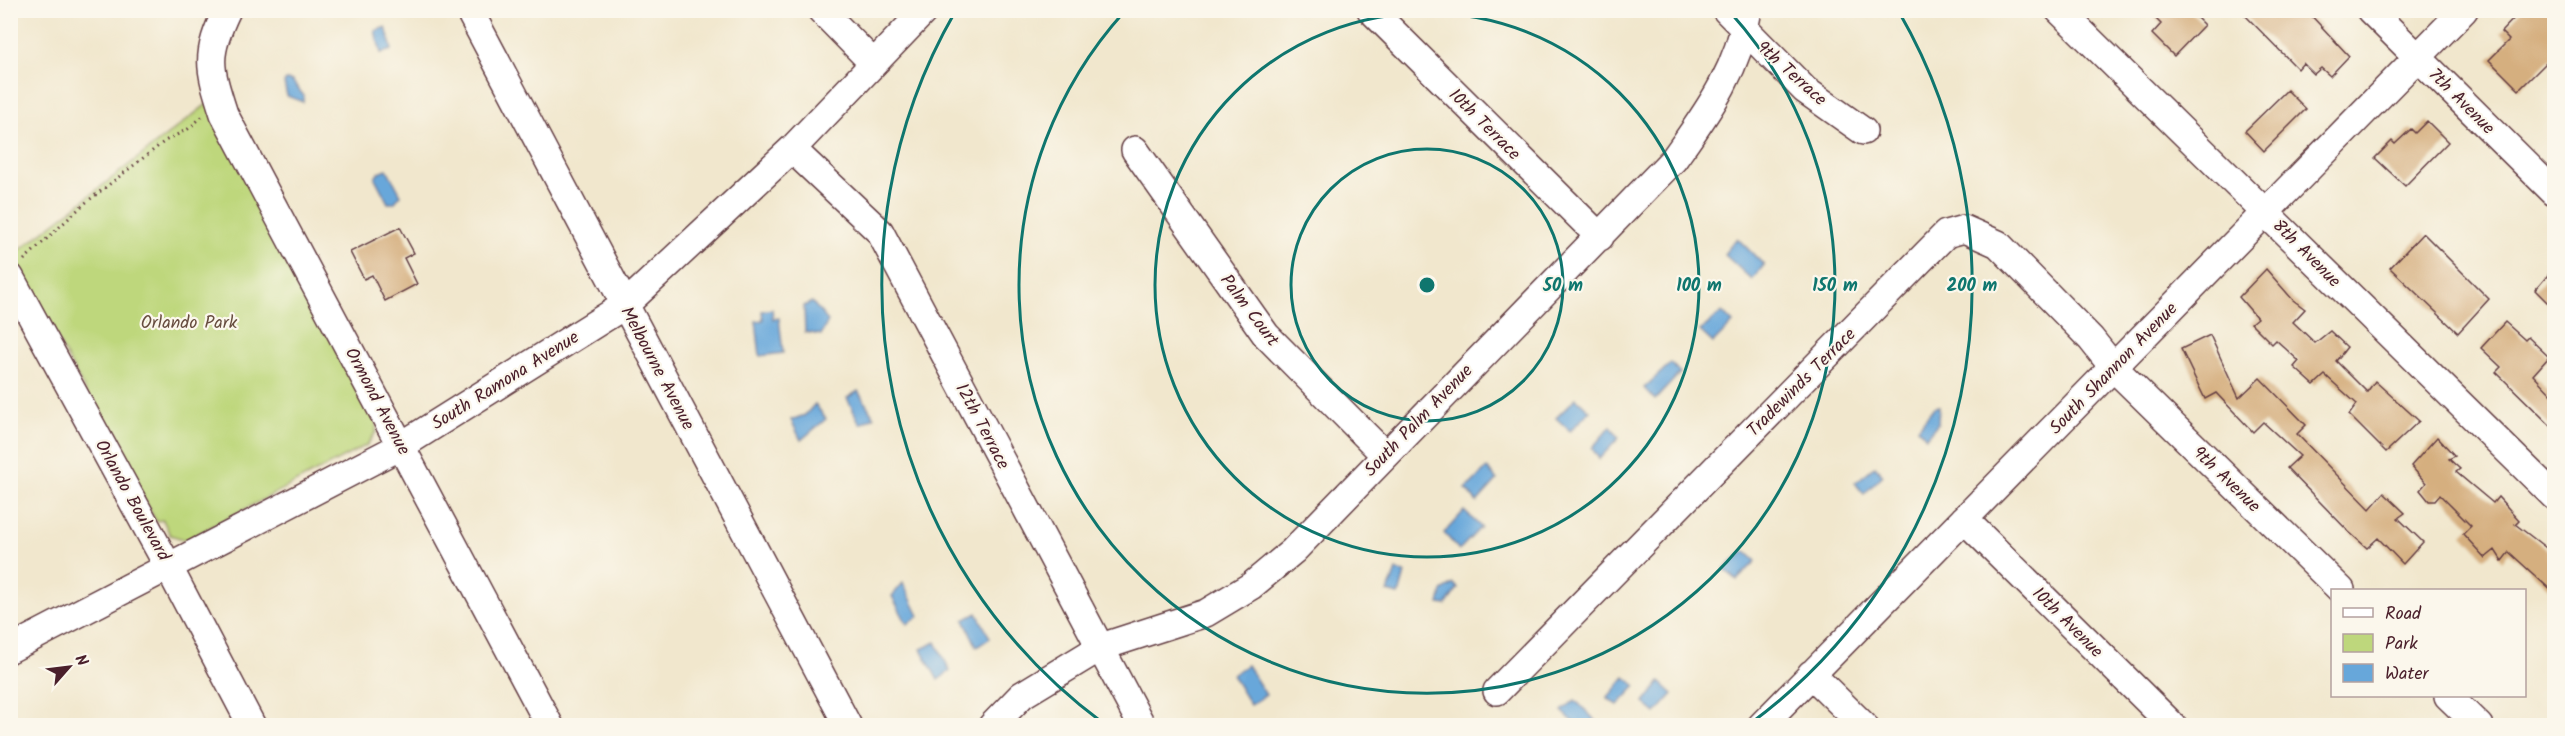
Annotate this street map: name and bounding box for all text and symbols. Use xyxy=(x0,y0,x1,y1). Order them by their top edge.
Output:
street label: 9th Terrace xyxy=(1749,34,1833,114)
street label: 7th Avenue xyxy=(2421,62,2501,142)
street label: 10th Terrace xyxy=(1441,82,1527,168)
street label: 8th Avenue xyxy=(2265,213,2347,295)
street label: Palm Court xyxy=(1212,268,1286,354)
text: 50 m xyxy=(1542,272,1583,301)
text: 100 m xyxy=(1676,272,1722,301)
text: 150 m xyxy=(1812,272,1858,301)
text: 200 m xyxy=(1947,272,1998,301)
centre of rings xyxy=(1417,275,1437,295)
street label: South Shannon Avenue xyxy=(2043,296,2185,442)
street label: Melbourne Avenue xyxy=(612,301,702,436)
park label: Orlando Park xyxy=(141,309,238,338)
street label: Tradewinds Terrace xyxy=(1740,321,1864,445)
street label: South Ramona Avenue xyxy=(426,324,586,439)
street label: Ormond Avenue xyxy=(336,343,417,461)
street label: South Palm Avenue xyxy=(1357,358,1481,484)
street label: 12th Terrace xyxy=(947,378,1017,475)
street label: Orlando Boulevard xyxy=(86,434,178,568)
street label: 9th Avenue xyxy=(2185,440,2267,520)
street label: 10th Avenue xyxy=(2024,580,2110,666)
legend xyxy=(2331,589,2526,697)
text: Road xyxy=(2385,600,2422,629)
text: Park xyxy=(2385,630,2418,659)
north arrow xyxy=(39,637,99,697)
text: N xyxy=(68,650,94,671)
text: Water xyxy=(2385,660,2430,689)

